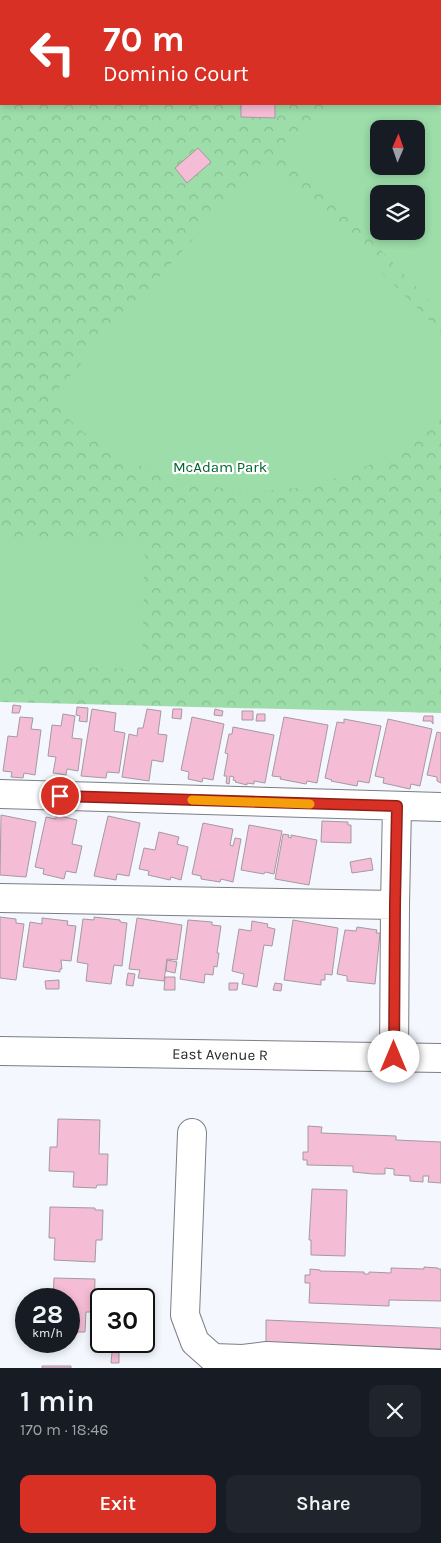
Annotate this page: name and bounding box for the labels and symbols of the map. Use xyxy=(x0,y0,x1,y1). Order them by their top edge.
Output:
north arrow xyxy=(370,120,425,175)
park label: McAdam Park xyxy=(173,458,267,476)
pin xyxy=(39,775,81,817)
position arrow xyxy=(367,1030,419,1082)
street label: East Avenue R xyxy=(172,1045,268,1064)
speed limit sign: 30 xyxy=(90,1288,155,1353)

